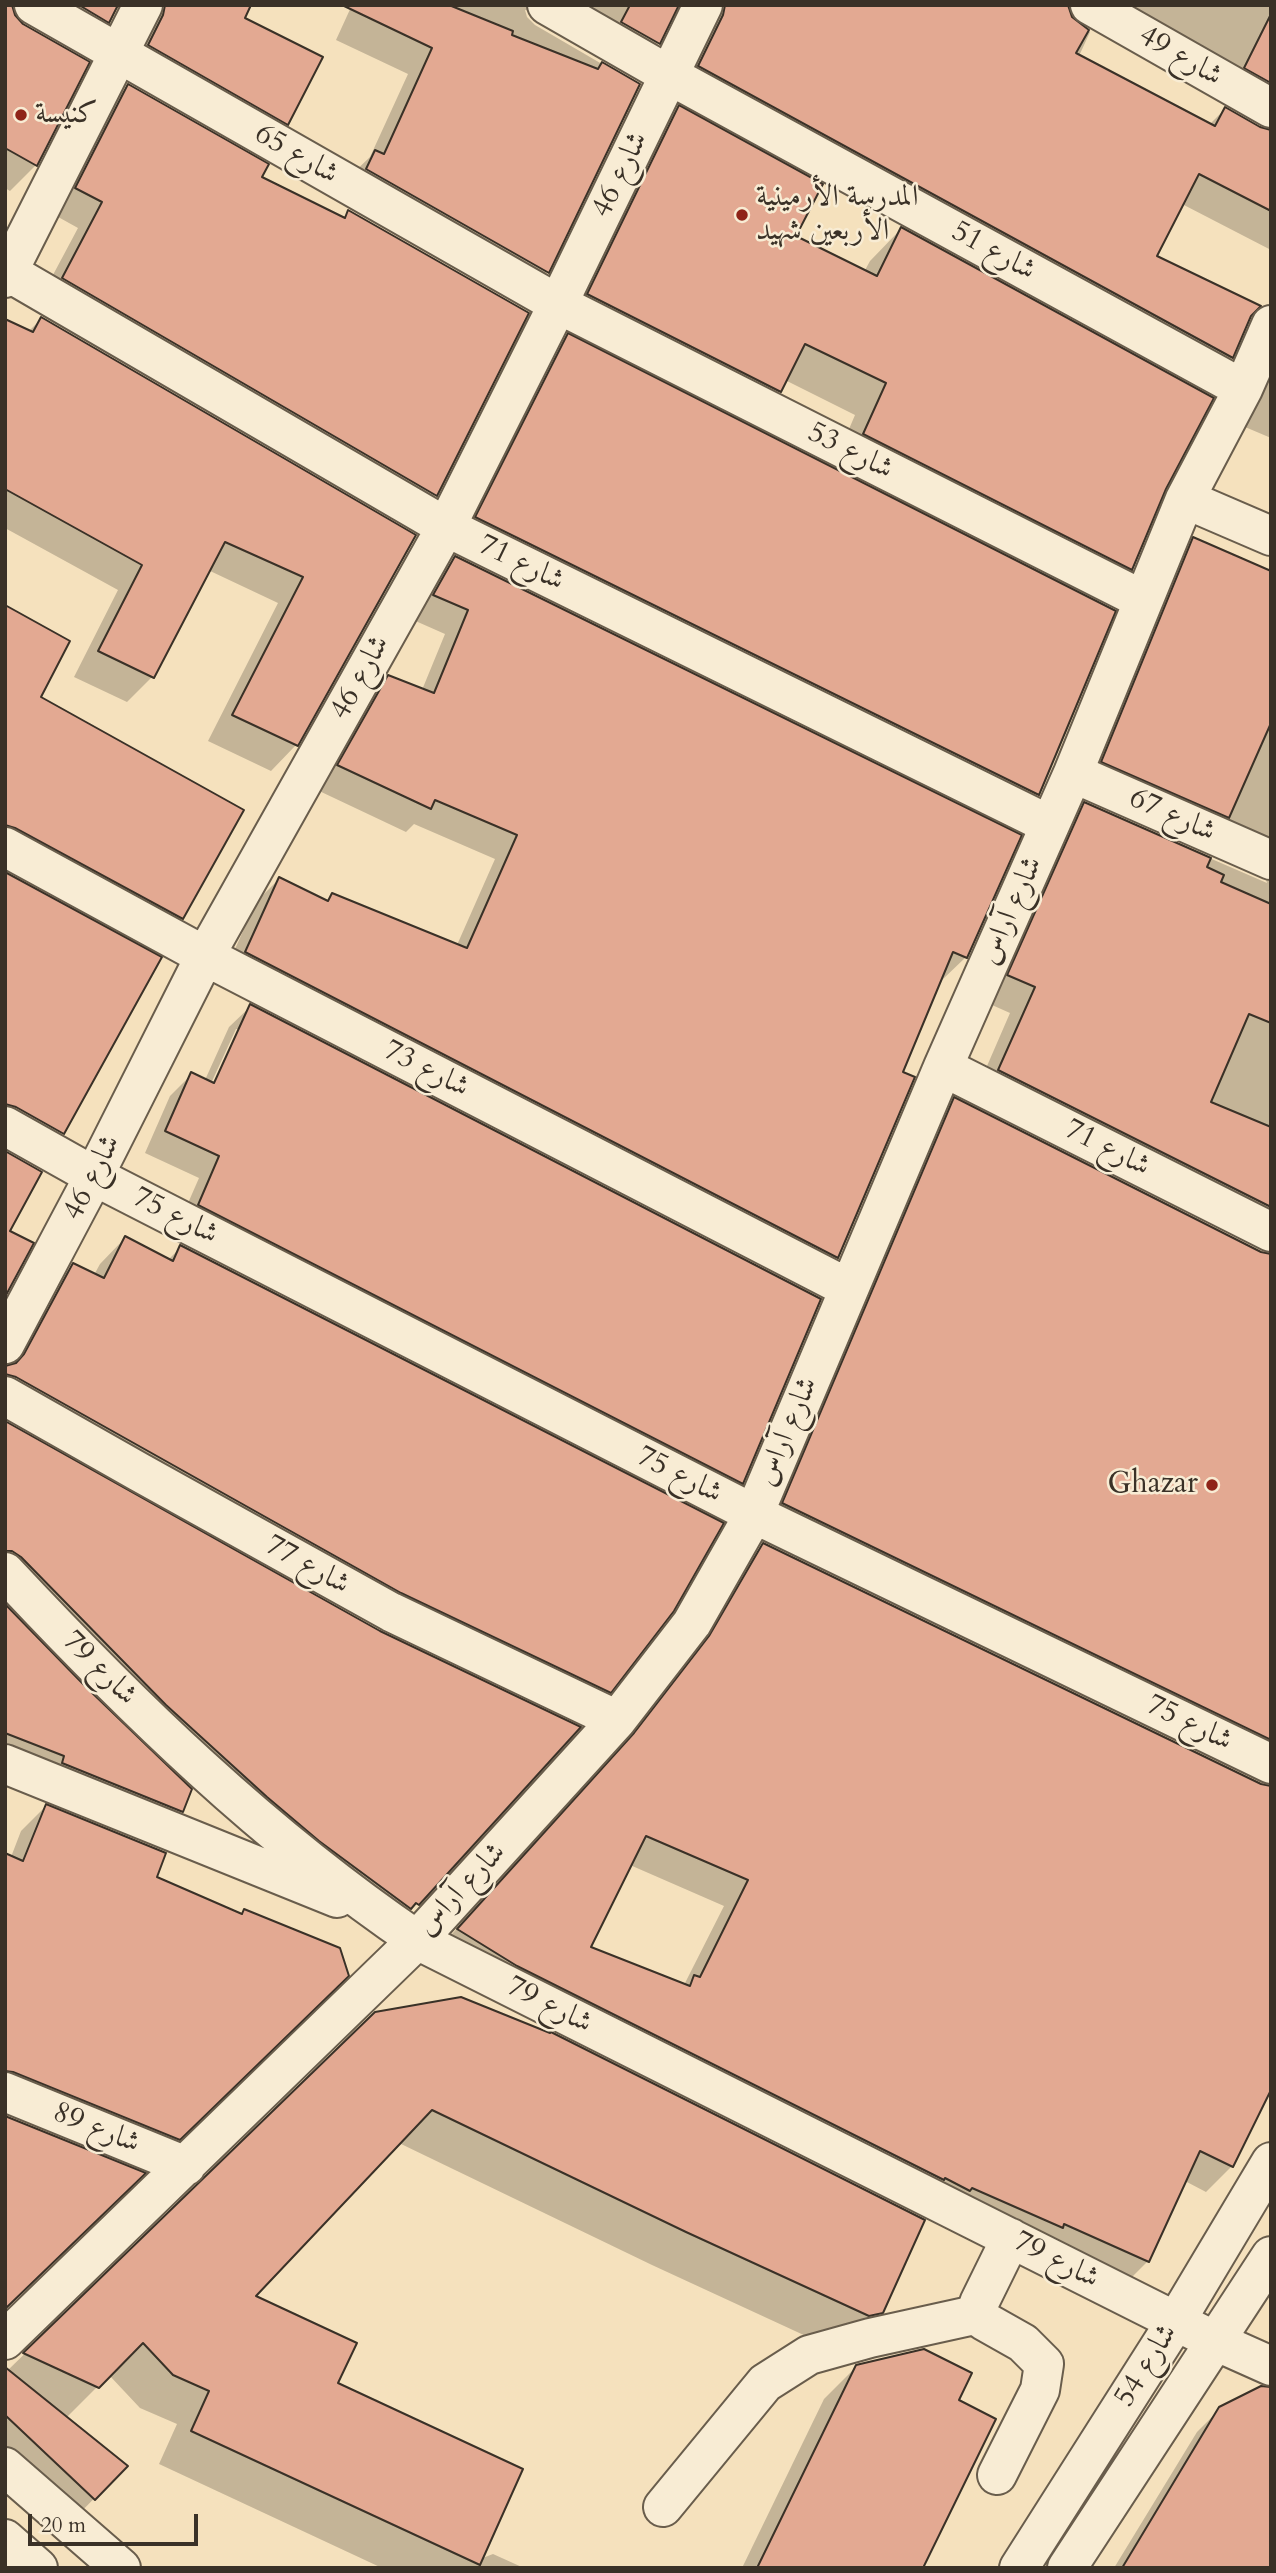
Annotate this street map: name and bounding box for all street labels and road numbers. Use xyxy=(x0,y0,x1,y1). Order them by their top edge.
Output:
street label: شارع 49 xyxy=(1132,19,1228,95)
street label: شارع 65 xyxy=(248,117,344,193)
street label: شارع 46 xyxy=(585,126,657,224)
street label: شارع 51 xyxy=(945,214,1041,290)
street label: شارع 53 xyxy=(801,415,899,489)
street label: شارع 71 xyxy=(472,528,570,600)
street label: شارع 46 xyxy=(323,630,399,726)
street label: شارع 67 xyxy=(1123,781,1221,851)
street label: شارع آراس xyxy=(972,851,1052,971)
street label: شارع 73 xyxy=(377,1033,475,1107)
street label: شارع 71 xyxy=(1058,1112,1156,1186)
street label: شارع 46 xyxy=(56,1129,130,1227)
street label: شارع 75 xyxy=(126,1180,224,1254)
street label: شارع آراس xyxy=(749,1372,827,1492)
street label: شارع 75 xyxy=(630,1439,728,1513)
street label: شارع 77 xyxy=(259,1528,355,1604)
street label: شارع 79 xyxy=(54,1624,144,1714)
street label: شارع 75 xyxy=(1140,1688,1238,1760)
street label: شارع آراس xyxy=(410,1836,514,1944)
street label: شارع 79 xyxy=(500,1969,598,2043)
street label: شارع 89 xyxy=(47,2095,145,2163)
street label: شارع 79 xyxy=(1007,2224,1105,2298)
street label: شارع 54 xyxy=(1108,2318,1186,2414)

